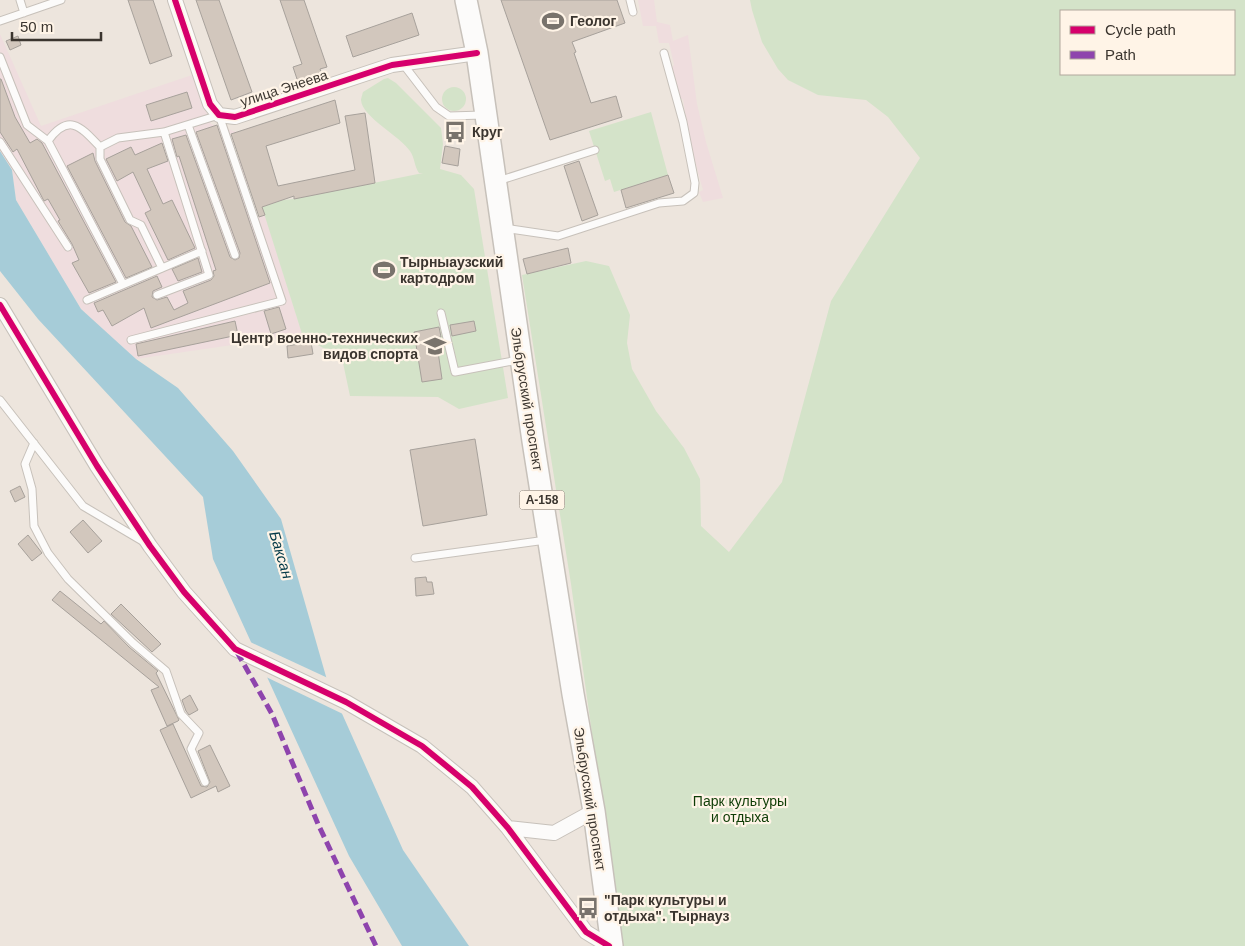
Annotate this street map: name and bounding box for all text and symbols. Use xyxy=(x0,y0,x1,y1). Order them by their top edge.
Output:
sports icon: Геолог xyxy=(540,8,566,34)
scale bar xyxy=(12,10,101,42)
legend xyxy=(1060,10,1235,75)
place label: Геолог xyxy=(570,13,616,29)
text: 50 m xyxy=(20,18,53,35)
text: Cycle path xyxy=(1105,21,1176,38)
text: Path xyxy=(1105,46,1136,63)
street label: улица Энеева xyxy=(238,66,330,110)
bus stop icon: Круг xyxy=(442,119,468,145)
place label: Круг xyxy=(472,124,503,140)
place label: Тырныаузский картодром xyxy=(400,254,503,286)
sports icon: Тырныаузский картодром xyxy=(371,257,397,283)
street label: Эльбрусский проспект xyxy=(508,326,546,473)
place label: Центр военно-технических видов спорта xyxy=(231,330,418,362)
school or university icon: Центр военно-технических видов спорта xyxy=(422,333,448,359)
road number: А-158 xyxy=(520,490,564,510)
water label: Баксан xyxy=(266,529,297,581)
street label: Эльбрусский проспект xyxy=(571,726,609,873)
park label: Парк культуры и отдыха xyxy=(693,793,787,825)
place label: "Парк культуры и отдыха". Тырнауз xyxy=(604,892,729,924)
bus stop icon: "Парк культуры и отдыха". Тырнауз xyxy=(575,895,601,921)

